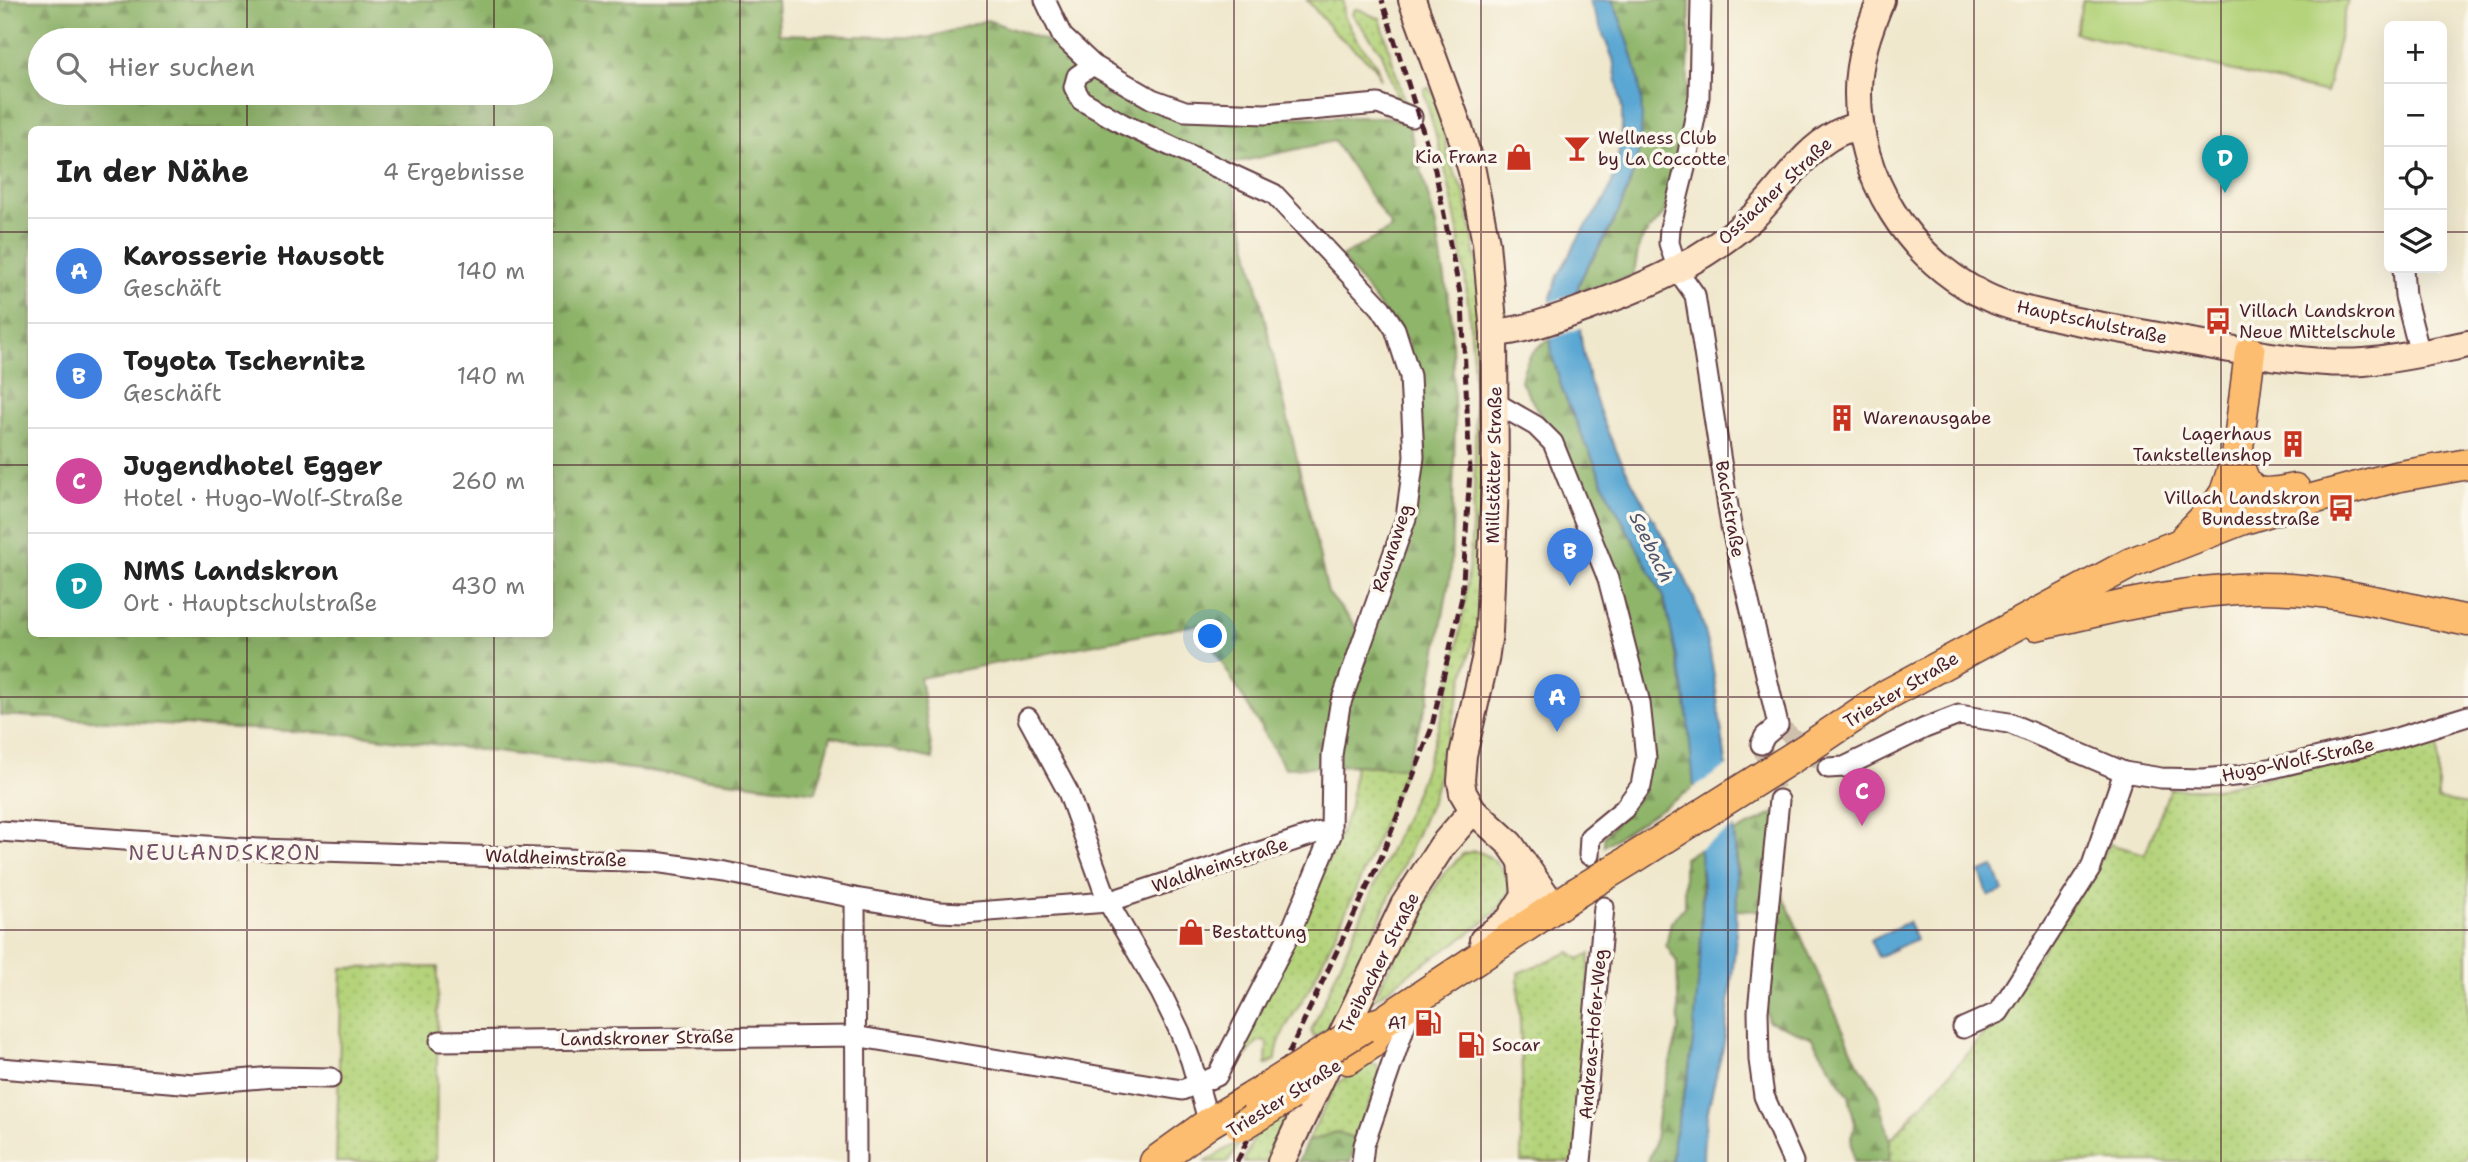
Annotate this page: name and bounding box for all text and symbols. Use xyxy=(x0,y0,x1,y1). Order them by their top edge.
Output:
map controls xyxy=(2384,21,2447,273)
button: + xyxy=(2384,21,2447,84)
search box xyxy=(28,28,553,105)
icon: search xyxy=(52,48,90,86)
text: Hier suchen xyxy=(108,49,255,84)
button: − xyxy=(2384,84,2447,147)
place label: Wellness Club by La Coccotte xyxy=(1598,126,1727,171)
street label: Ossiacher Straße xyxy=(1713,132,1837,250)
bar icon: Wellness Club by La Coccotte xyxy=(1562,133,1592,163)
pin: D xyxy=(2202,135,2248,193)
shop icon: Kia Franz xyxy=(1504,142,1534,172)
place label: Kia Franz xyxy=(1415,145,1498,169)
button: locate xyxy=(2384,147,2447,210)
text: In der Nähe xyxy=(56,151,249,192)
text: 4 Ergebnisse xyxy=(383,157,525,187)
button: layers xyxy=(2384,210,2447,273)
text: Karosserie Hausott xyxy=(123,238,384,273)
text: A xyxy=(70,256,88,286)
text: 140 m xyxy=(457,256,525,286)
text: Geschäft xyxy=(123,273,222,303)
street label: Hauptschulstraße xyxy=(2015,294,2169,350)
place label: Villach Landskron Neue Mittelschule xyxy=(2239,299,2396,344)
bus stop icon: Villach Landskron Neue Mittelschule xyxy=(2203,306,2233,336)
text: Toyota Tschernitz xyxy=(123,343,366,378)
text: B xyxy=(72,361,86,391)
text: 140 m xyxy=(457,361,525,391)
text: Geschäft xyxy=(123,378,222,408)
street label: Millstätter Straße xyxy=(1481,386,1507,544)
building icon: Warenausgabe xyxy=(1827,403,1857,433)
place label: Warenausgabe xyxy=(1863,406,1992,430)
place label: Lagerhaus Tankstellenshop xyxy=(2133,422,2272,467)
building icon: Lagerhaus Tankstellenshop xyxy=(2278,429,2308,459)
text: Jugendhotel Egger xyxy=(123,448,383,483)
street label: Bachstraße xyxy=(1710,459,1750,559)
text: C xyxy=(72,466,86,496)
text: 260 m xyxy=(451,466,525,496)
text: Hotel · Hugo-Wolf-Straße xyxy=(123,483,403,513)
place label: Villach Landskron Bundesstraße xyxy=(2164,486,2320,531)
bus stop icon: Villach Landskron Bundesstraße xyxy=(2326,493,2356,523)
street label: Raunaweg xyxy=(1366,501,1418,595)
water label: Seebach xyxy=(1624,508,1679,587)
pin: B xyxy=(1547,528,1593,586)
text: NMS Landskron xyxy=(123,553,338,588)
text: D xyxy=(71,571,87,601)
text: 430 m xyxy=(451,571,525,601)
text: Ort · Hauptschulstraße xyxy=(123,588,378,618)
your location xyxy=(1193,619,1227,653)
street label: Triester Straße xyxy=(1839,646,1963,734)
pin: A xyxy=(1534,674,1580,732)
street label: Hugo-Wolf-Straße xyxy=(2219,732,2377,788)
pin: C xyxy=(1839,768,1885,826)
street label: Waldheimstraße xyxy=(1149,832,1291,898)
district label: NEULANDSKRON xyxy=(128,839,322,867)
street label: Waldheimstraße xyxy=(485,844,627,872)
street label: Treibacher Straße xyxy=(1333,888,1425,1038)
shop icon: Bestattung xyxy=(1176,917,1206,947)
place label: Bestattung xyxy=(1212,920,1307,944)
street label: Andreas-Hofer-Weg xyxy=(1574,948,1612,1120)
fuel station icon: A1 xyxy=(1413,1008,1443,1038)
place label: A1 xyxy=(1387,1011,1407,1035)
street label: Landskroner Straße xyxy=(560,1024,734,1052)
fuel station icon: Socar xyxy=(1456,1030,1486,1060)
place label: Socar xyxy=(1492,1033,1541,1057)
street label: Triester Straße xyxy=(1222,1053,1346,1143)

